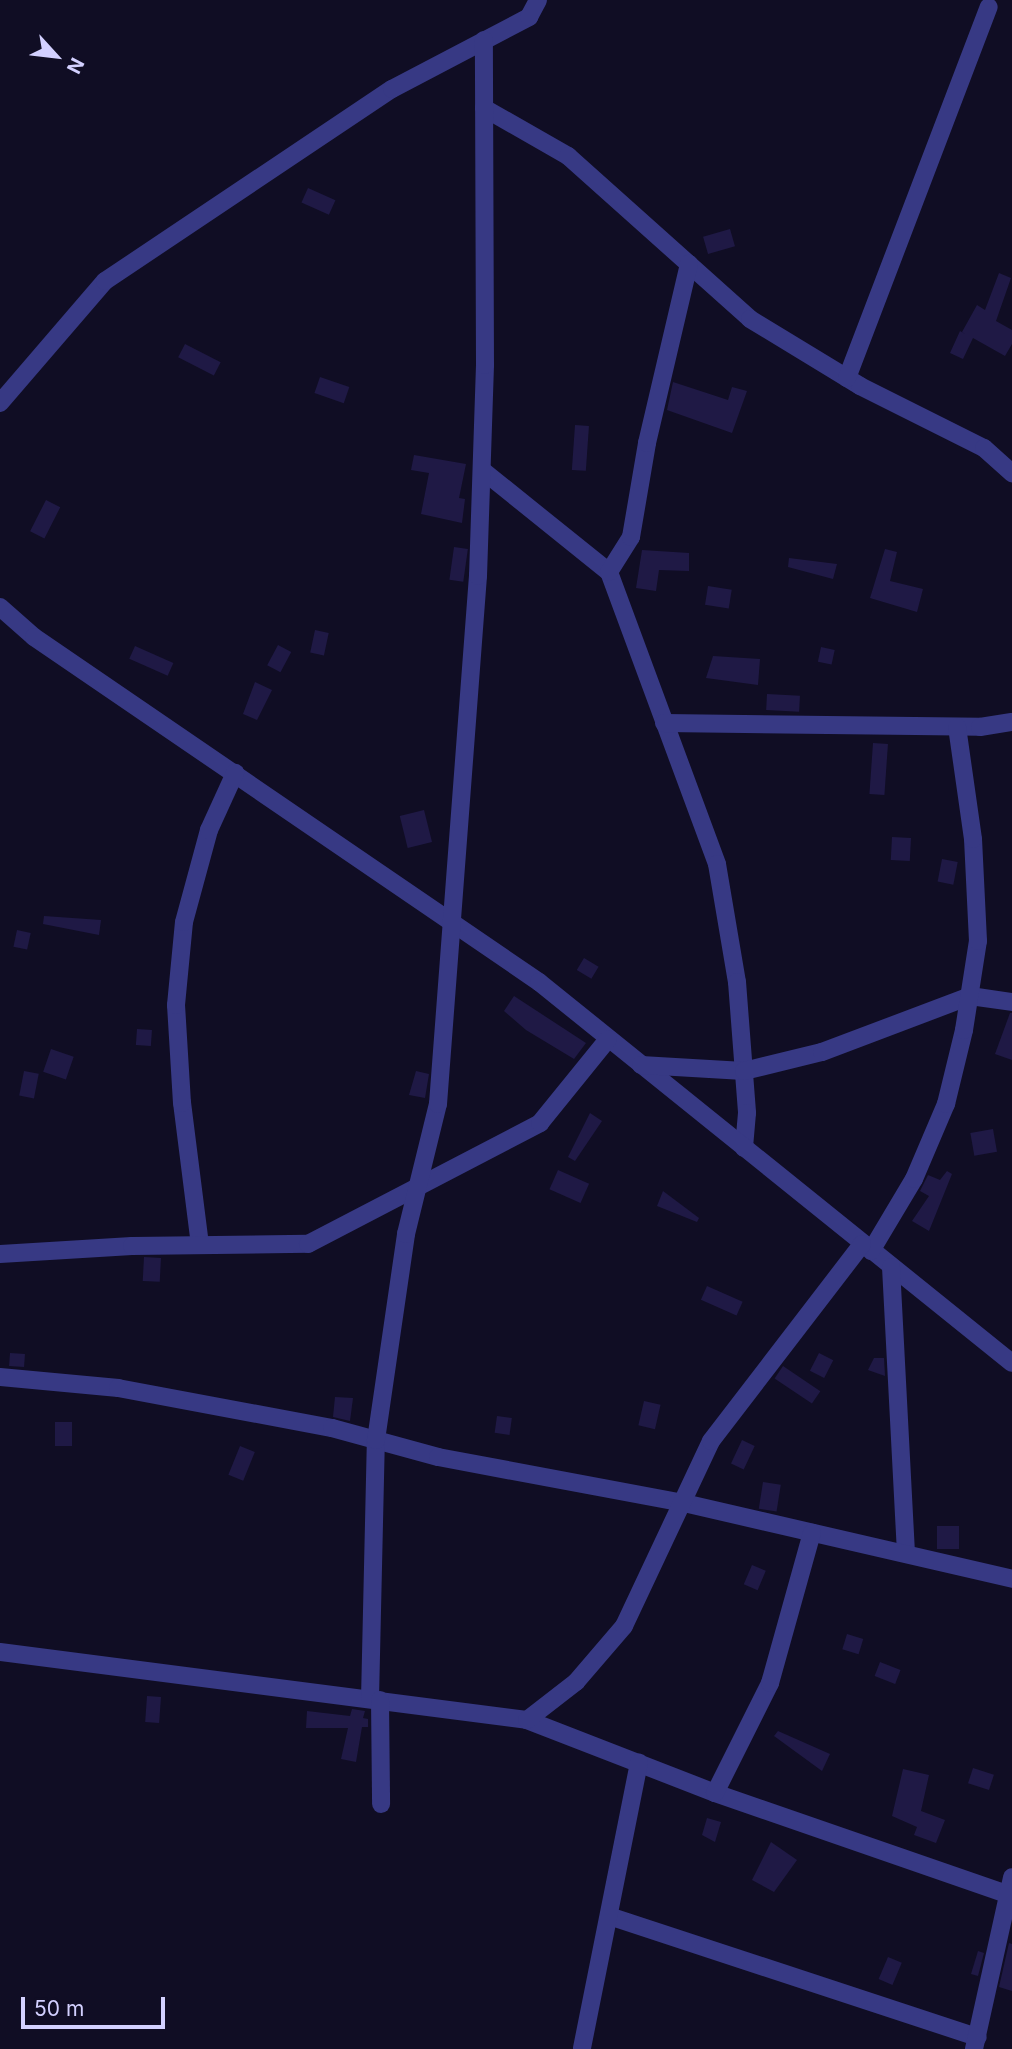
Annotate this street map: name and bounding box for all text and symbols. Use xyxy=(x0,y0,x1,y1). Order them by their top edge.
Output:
north arrow xyxy=(21,21,91,91)
text: N xyxy=(62,54,89,77)
scale bar xyxy=(24,1982,168,2026)
text: 50 m xyxy=(34,1996,84,2021)

